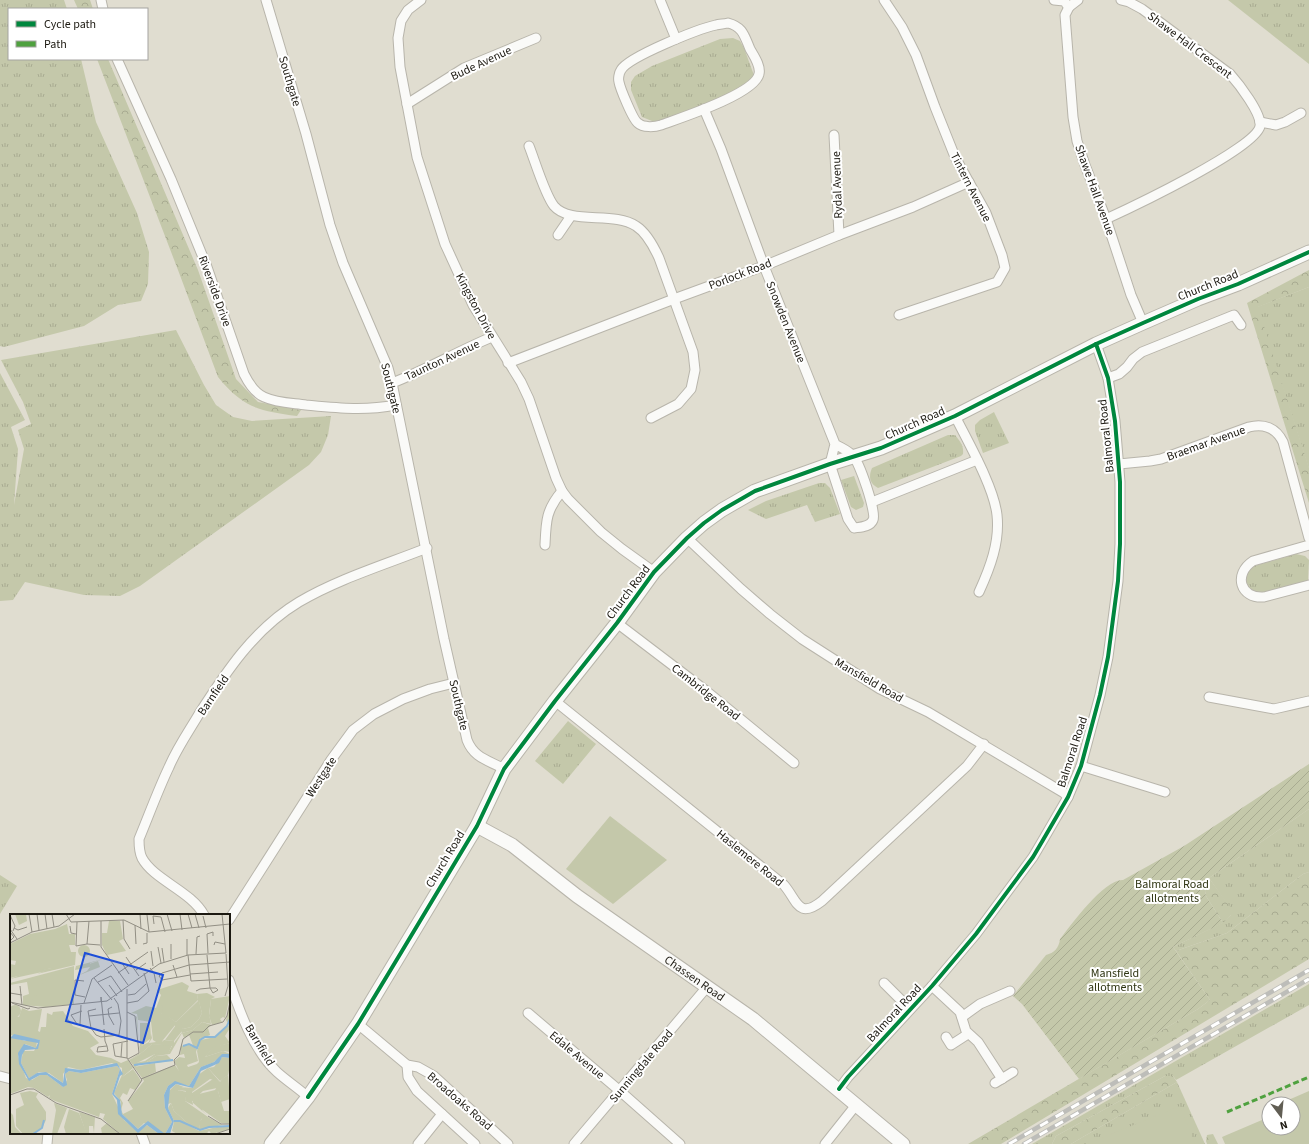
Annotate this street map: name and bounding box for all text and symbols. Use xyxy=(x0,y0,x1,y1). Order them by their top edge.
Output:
legend xyxy=(8,8,148,60)
street label: Shawe Hall Crescent xyxy=(1144,8,1236,83)
text: Cycle path xyxy=(44,16,96,33)
text: Path xyxy=(44,36,67,53)
street label: Bude Avenue xyxy=(448,42,515,85)
street label: Southgate xyxy=(274,54,305,108)
street label: Shawe Hall Avenue xyxy=(1070,142,1119,238)
street label: Tintern Avenue xyxy=(946,150,995,225)
street label: Rydal Avenue xyxy=(828,151,847,219)
street label: Riverside Drive xyxy=(194,253,235,329)
street label: Porlock Road xyxy=(706,255,774,294)
street label: Church Road xyxy=(1175,266,1241,305)
street label: Kingston Drive xyxy=(451,270,500,342)
street label: Snowden Avenue xyxy=(761,279,810,366)
street label: Taunton Avenue xyxy=(402,336,483,385)
street label: Southgate xyxy=(376,361,405,415)
street label: Balmoral Road xyxy=(1094,398,1119,474)
street label: Church Road xyxy=(882,403,948,444)
street label: Braemar Avenue xyxy=(1165,421,1248,466)
street label: Church Road xyxy=(602,562,654,623)
street label: Mansfield Road xyxy=(831,654,906,707)
street label: Cambridge Road xyxy=(668,660,744,725)
street label: Barnfield xyxy=(194,671,233,719)
street label: Southgate xyxy=(444,678,473,732)
street label: Balmoral Road xyxy=(1053,714,1092,790)
street label: Westgate xyxy=(302,753,341,801)
street label: Haslemere Road xyxy=(712,826,787,891)
street label: Church Road xyxy=(422,827,469,891)
park label: Balmoral Road allotments xyxy=(1135,876,1209,907)
inset map xyxy=(10,914,230,1134)
street label: Chassen Road xyxy=(661,952,728,1006)
park label: Mansfield allotments xyxy=(1088,965,1142,996)
street label: Balmoral Road xyxy=(863,981,926,1046)
street label: Barnfield xyxy=(240,1021,279,1069)
street label: Sunningdale Road xyxy=(606,1026,677,1107)
street label: Edale Avenue xyxy=(545,1027,608,1084)
street label: Broadoaks Road xyxy=(423,1068,496,1135)
north arrow xyxy=(1261,1096,1301,1136)
text: N xyxy=(1278,1117,1289,1133)

